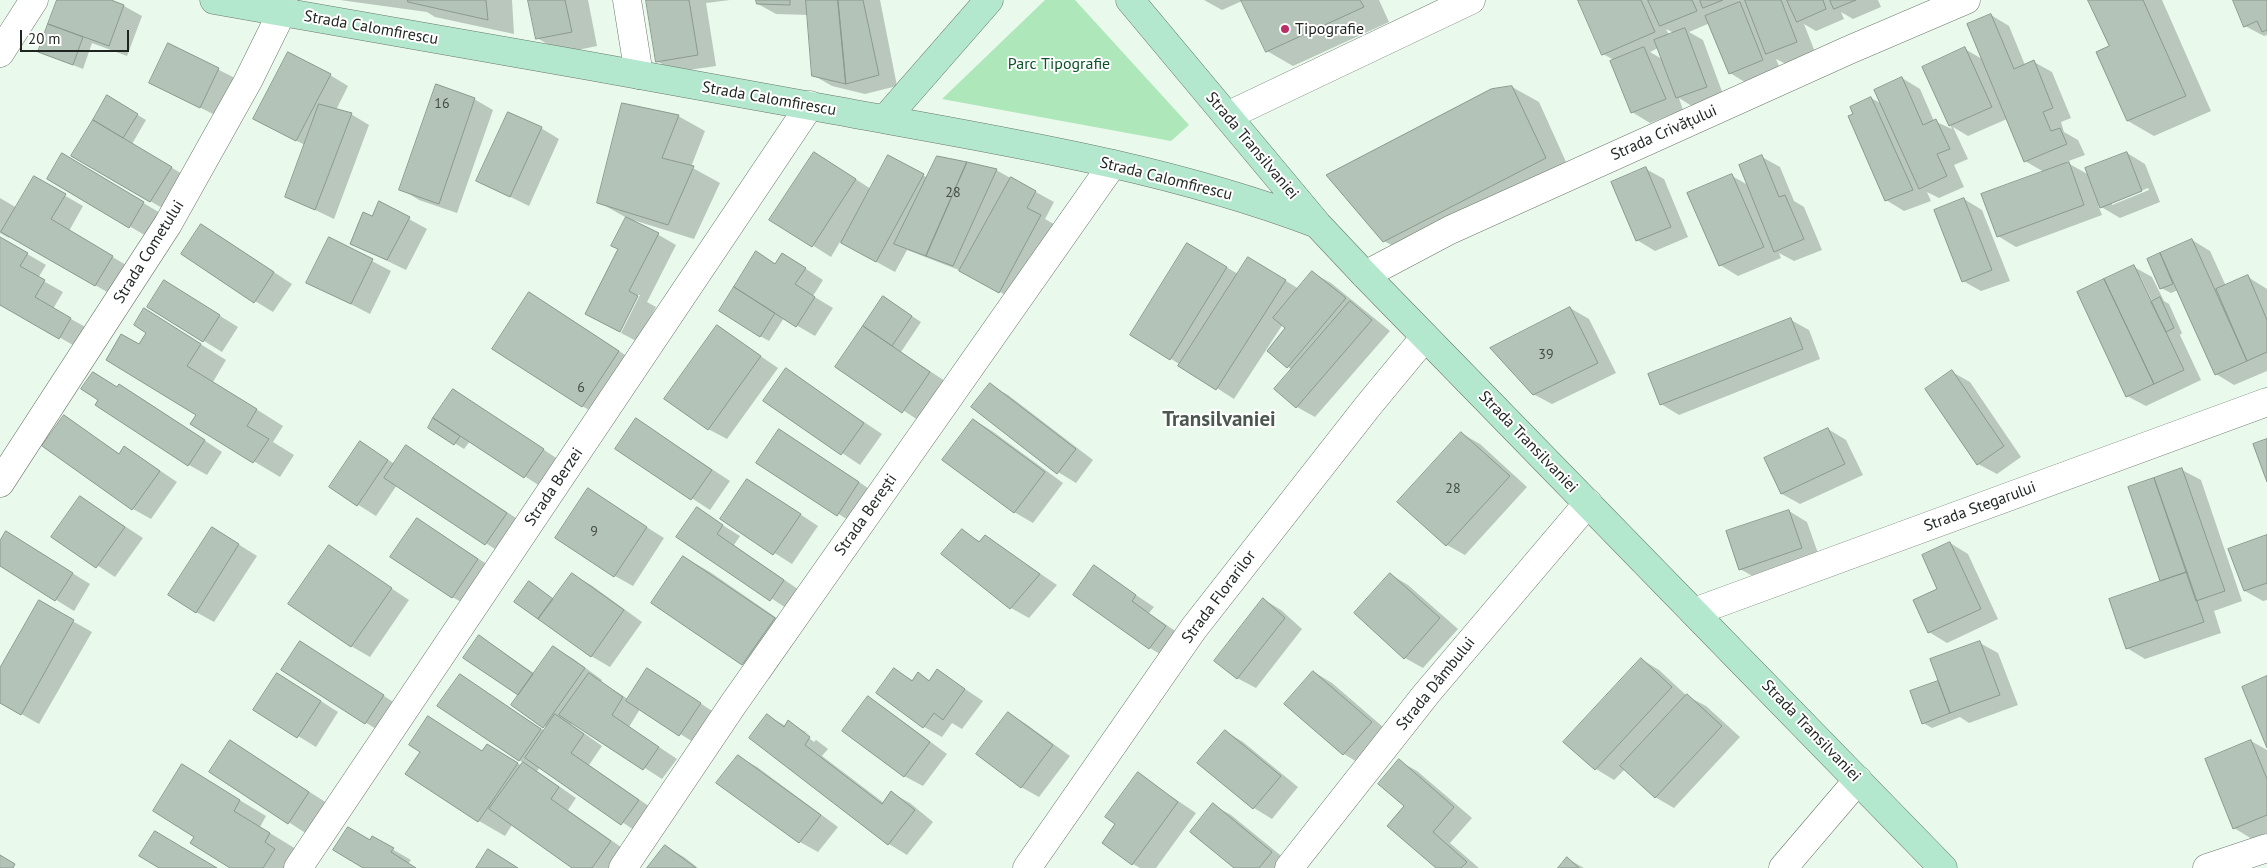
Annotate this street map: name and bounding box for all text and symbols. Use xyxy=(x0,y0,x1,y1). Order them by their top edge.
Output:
street label: Strada Calomfirescu xyxy=(302,7,440,49)
place label: Tipografie xyxy=(1295,19,1364,39)
scale bar xyxy=(22,20,131,52)
marker: Tipografie xyxy=(1279,23,1291,35)
text: 20 m xyxy=(28,29,61,48)
park label: Parc Tipografie xyxy=(1008,54,1110,74)
street label: Strada Calomfirescu xyxy=(700,78,838,120)
street label: Strada Transilvaniei xyxy=(1202,88,1302,204)
house number: 16 xyxy=(434,96,450,112)
street label: Strada Crivățului xyxy=(1608,101,1720,165)
street label: Strada Calomfirescu xyxy=(1098,153,1234,205)
house number: 28 xyxy=(945,185,961,201)
street label: Strada Cometului xyxy=(110,197,188,307)
house number: 39 xyxy=(1538,347,1554,363)
house number: 6 xyxy=(577,380,585,396)
street label: Strada Transilvaniei xyxy=(1474,387,1582,497)
district label: Transilvaniei xyxy=(1162,407,1276,433)
street label: Strada Berzei xyxy=(521,444,587,530)
street label: Strada Berești xyxy=(831,470,901,560)
street label: Strada Stegarului xyxy=(1921,478,2039,536)
house number: 28 xyxy=(1445,481,1461,497)
house number: 9 xyxy=(590,524,598,540)
street label: Strada Florarilor xyxy=(1178,547,1260,647)
street label: Strada Dâmbului xyxy=(1393,634,1479,734)
street label: Strada Transilvaniei xyxy=(1757,676,1865,786)

